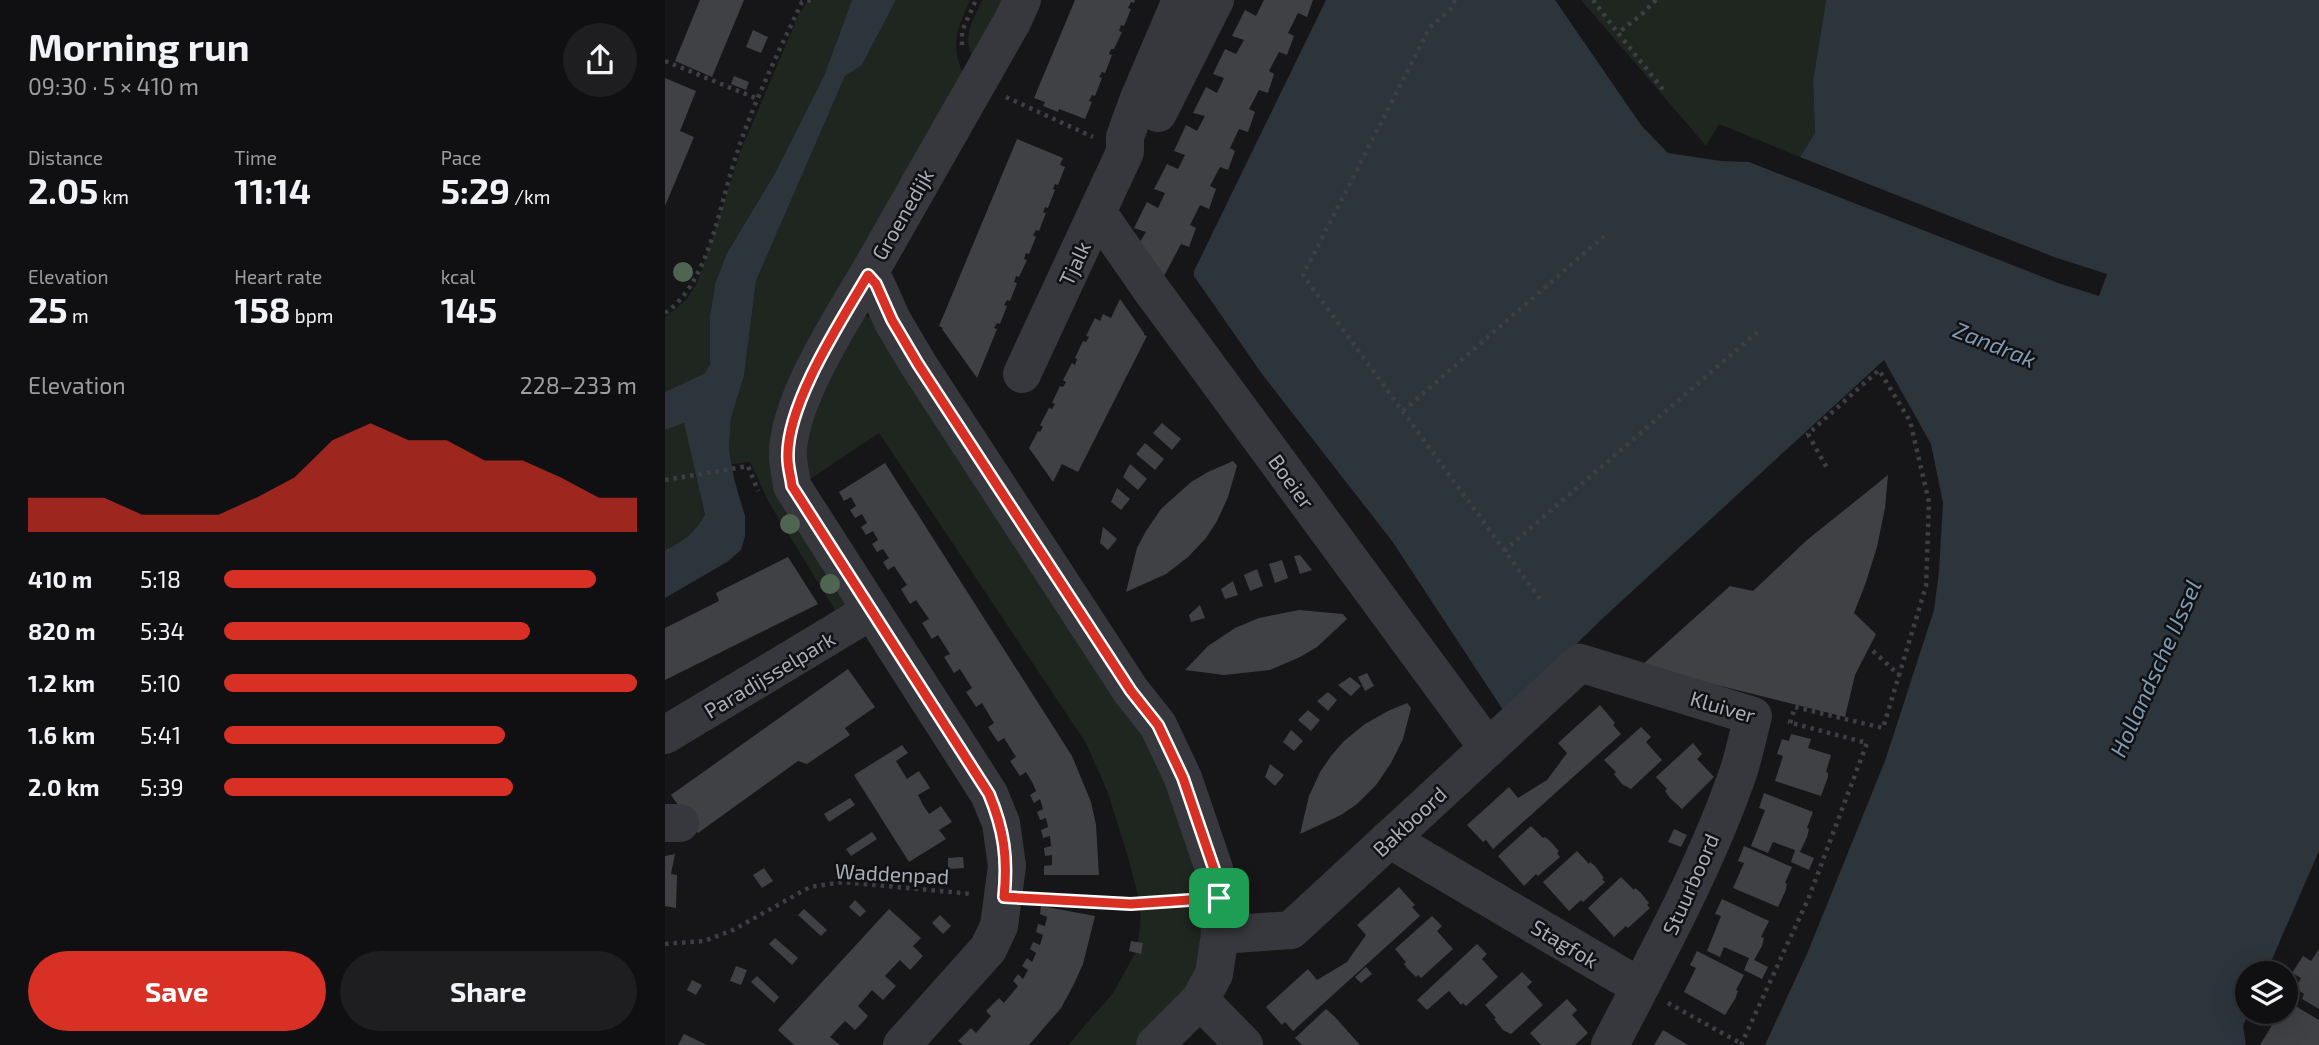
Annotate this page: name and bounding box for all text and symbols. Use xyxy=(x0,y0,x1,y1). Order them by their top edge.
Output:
text: Morning run xyxy=(28,23,249,69)
button: share xyxy=(563,23,637,97)
text: 09:30 · 5 × 410 m xyxy=(28,72,199,100)
text: Distance xyxy=(28,146,103,169)
text: Time xyxy=(234,146,277,169)
text: Pace xyxy=(441,146,482,169)
street label: Groenedijk xyxy=(866,164,939,265)
text: 2.05 xyxy=(28,169,98,211)
text: 11:14 xyxy=(234,169,311,211)
text: 5:29 xyxy=(441,169,510,211)
text: km xyxy=(98,185,129,208)
text: /km xyxy=(510,185,550,208)
street label: Tjalk xyxy=(1053,237,1096,290)
text: Elevation xyxy=(28,265,109,288)
text: Heart rate xyxy=(234,265,322,288)
text: kcal xyxy=(441,265,475,288)
text: 25 xyxy=(28,288,68,330)
text: 158 xyxy=(234,288,291,330)
text: 145 xyxy=(441,288,497,330)
text: m xyxy=(68,304,89,327)
text: bpm xyxy=(291,304,333,327)
water label: Zandrak xyxy=(1950,315,2040,373)
text: Elevation xyxy=(28,371,126,399)
text: 228–233 m xyxy=(520,371,637,399)
street label: Boeier xyxy=(1264,449,1320,514)
text: 410 m xyxy=(28,565,92,593)
text: 5:18 xyxy=(140,565,181,593)
water label: Hollandsche IJssel xyxy=(2103,575,2207,761)
text: 820 m xyxy=(28,617,95,645)
text: 5:34 xyxy=(140,617,185,645)
street label: Paradijsselpark xyxy=(699,625,840,724)
text: 1.2 km xyxy=(28,669,95,697)
text: 5:10 xyxy=(140,669,181,697)
street label: Kluiver xyxy=(1688,685,1759,727)
text: 1.6 km xyxy=(28,721,95,749)
text: 5:41 xyxy=(140,721,181,749)
text: 2.0 km xyxy=(28,773,100,801)
text: 5:39 xyxy=(140,773,184,801)
street label: Bakboord xyxy=(1367,781,1451,861)
street label: Stuurboord xyxy=(1657,830,1723,938)
street label: Waddenpad xyxy=(834,858,950,888)
pin xyxy=(1189,868,1249,928)
icon: arrive xyxy=(1200,879,1238,917)
street label: Stagfok xyxy=(1527,913,1603,973)
button: Save xyxy=(28,951,326,1031)
button: Share xyxy=(340,951,637,1031)
map controls xyxy=(2235,961,2298,1024)
button: layers xyxy=(2235,961,2298,1024)

